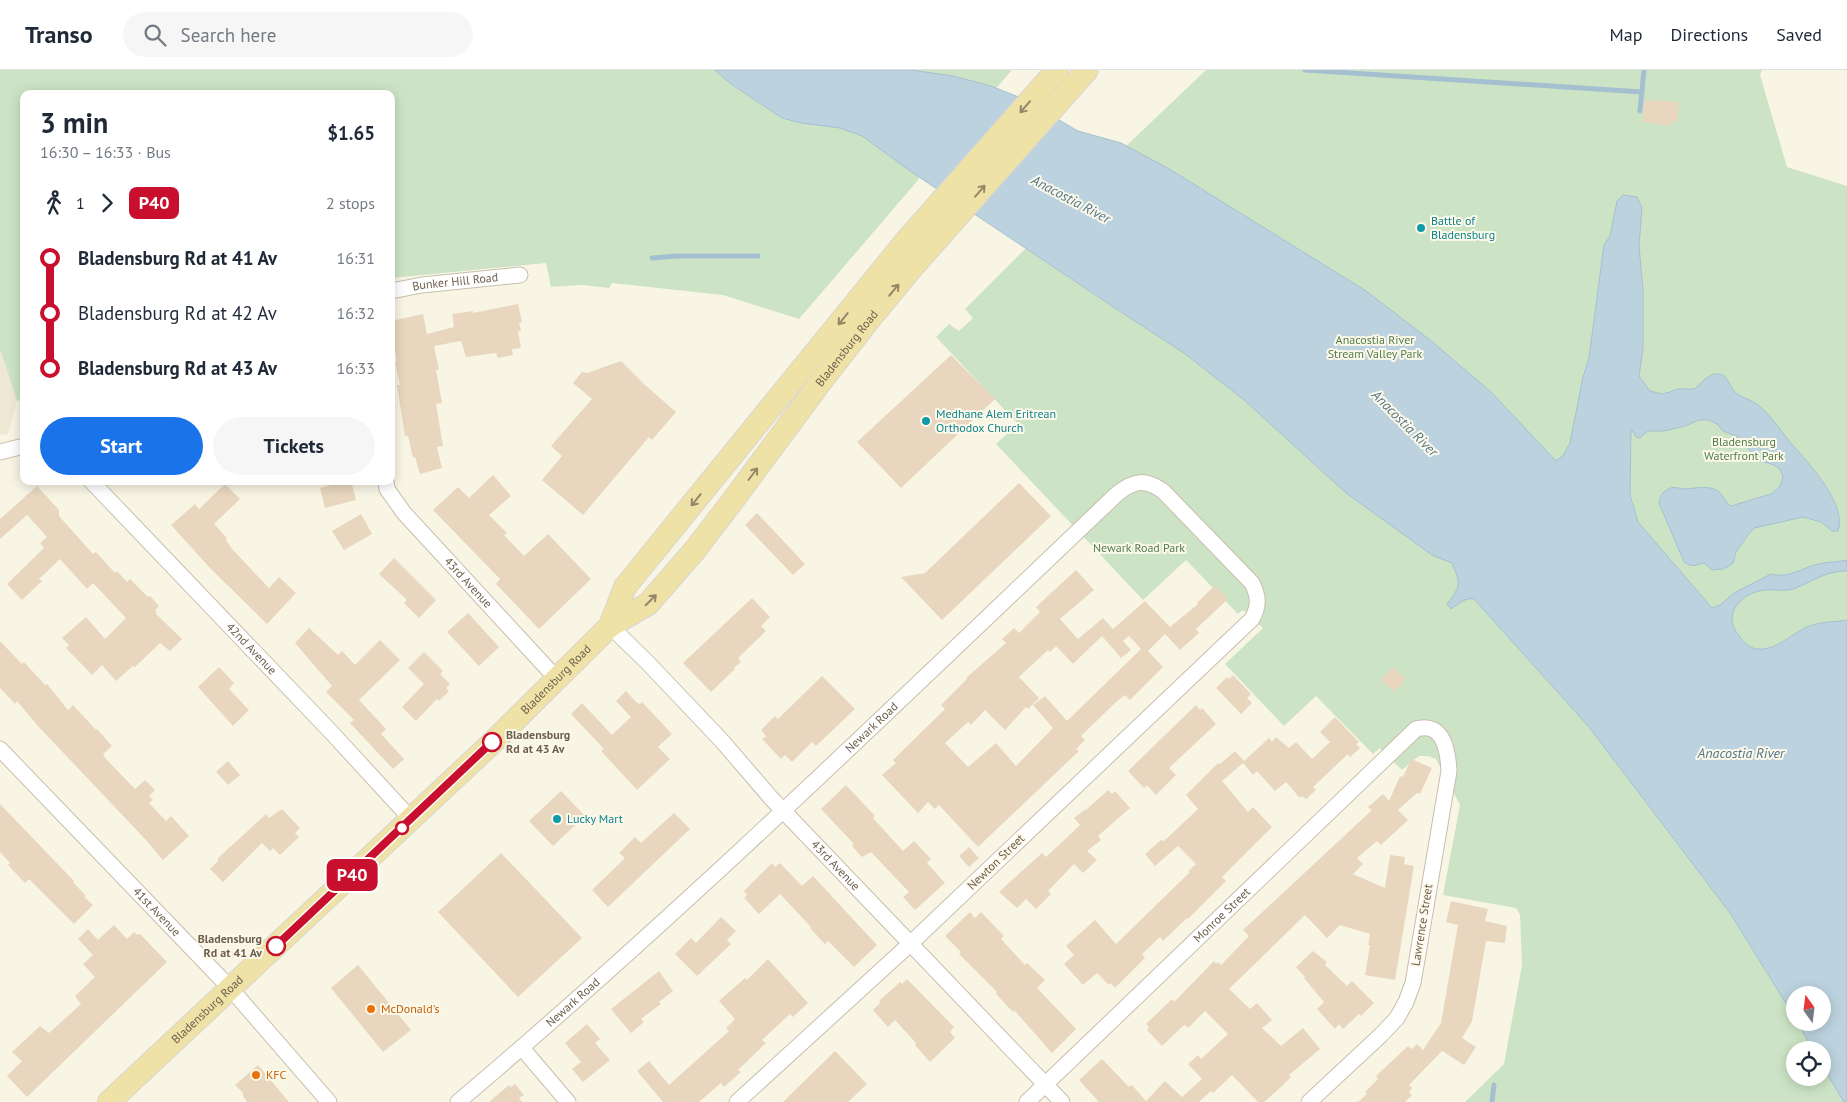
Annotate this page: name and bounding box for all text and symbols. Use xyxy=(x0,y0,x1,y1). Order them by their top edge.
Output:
search box xyxy=(123,12,473,57)
text: Transo xyxy=(25,19,93,50)
icon: search xyxy=(141,21,169,49)
text: Search here xyxy=(181,23,276,47)
text: Map xyxy=(1610,23,1642,46)
text: Directions xyxy=(1670,23,1748,46)
text: Saved xyxy=(1776,23,1822,46)
one-way arrow xyxy=(1019,100,1031,113)
text: 3 min xyxy=(40,104,108,141)
text: $1.65 xyxy=(327,121,375,145)
text: 16:30 – 16:33 · Bus xyxy=(40,142,171,162)
water label: Anacostia River xyxy=(1028,170,1115,228)
one-way arrow xyxy=(975,185,986,198)
icon: walk xyxy=(40,189,68,217)
icon: forward xyxy=(93,189,121,217)
text: P40 xyxy=(139,191,169,214)
text: 1 xyxy=(76,193,85,213)
text: 2 stops xyxy=(326,193,375,213)
place label: Battle of Bladensburg xyxy=(1431,213,1495,242)
marker: Battle of Bladensburg xyxy=(1415,222,1427,234)
text: Bladensburg Rd at 41 Av xyxy=(78,246,277,270)
text: 16:31 xyxy=(337,248,375,268)
street label: Bunker Hill Road xyxy=(411,269,499,294)
one-way arrow xyxy=(889,283,900,296)
text: Bladensburg Rd at 42 Av xyxy=(78,301,277,325)
text: 16:32 xyxy=(337,303,375,323)
street label: Bladensburg Road xyxy=(812,307,881,389)
one-way arrow xyxy=(837,312,848,325)
park label: Anacostia River Stream Valley Park xyxy=(1328,332,1423,361)
text: Bladensburg Rd at 43 Av xyxy=(78,356,277,380)
text: 16:33 xyxy=(337,358,375,378)
water label: Anacostia River xyxy=(1367,385,1443,461)
place label: Medhane Alem Eritrean Orthodox Church xyxy=(936,406,1056,435)
marker: Medhane Alem Eritrean Orthodox Church xyxy=(920,415,932,427)
button: Start xyxy=(40,417,203,475)
button: Tickets xyxy=(213,417,375,475)
park label: Bladensburg Waterfront Park xyxy=(1704,434,1784,463)
one-way arrow xyxy=(748,467,758,481)
one-way arrow xyxy=(691,493,702,506)
park label: Newark Road Park xyxy=(1093,540,1185,555)
street label: 43rd Avenue xyxy=(441,554,496,611)
one-way arrow xyxy=(644,594,657,606)
street label: 42nd Avenue xyxy=(223,619,280,678)
street label: Bladensburg Road xyxy=(517,641,594,717)
street label: Newark Road xyxy=(842,699,901,756)
place label: Bladensburg Rd at 43 Av xyxy=(506,727,570,756)
marker: Bladensburg Rd at 43 Av xyxy=(482,732,502,752)
water label: Anacostia River xyxy=(1697,744,1786,762)
place label: Lucky Mart xyxy=(567,811,623,826)
marker: Lucky Mart xyxy=(551,813,563,825)
unlabelled marker xyxy=(395,821,409,835)
street label: Newton Street xyxy=(964,831,1027,893)
street label: 43rd Avenue xyxy=(808,837,863,893)
line badge: P40 xyxy=(323,859,381,891)
text: P40 xyxy=(337,863,367,886)
street label: Lawrence Street xyxy=(1408,883,1435,967)
street label: 41st Avenue xyxy=(130,884,184,939)
street label: Monroe Street xyxy=(1190,884,1253,945)
place label: Bladensburg Rd at 41 Av xyxy=(198,931,262,960)
marker: Bladensburg Rd at 41 Av xyxy=(266,936,286,956)
street label: Bladensburg Road xyxy=(168,972,246,1047)
street label: Newark Road xyxy=(542,974,603,1030)
north arrow xyxy=(1786,986,1831,1031)
map controls xyxy=(1786,986,1831,1086)
place label: McDonald's xyxy=(381,1001,440,1016)
marker: McDonald's xyxy=(365,1003,377,1015)
button: locate xyxy=(1786,1041,1831,1086)
place label: KFC xyxy=(266,1067,287,1082)
marker: KFC xyxy=(250,1069,262,1081)

